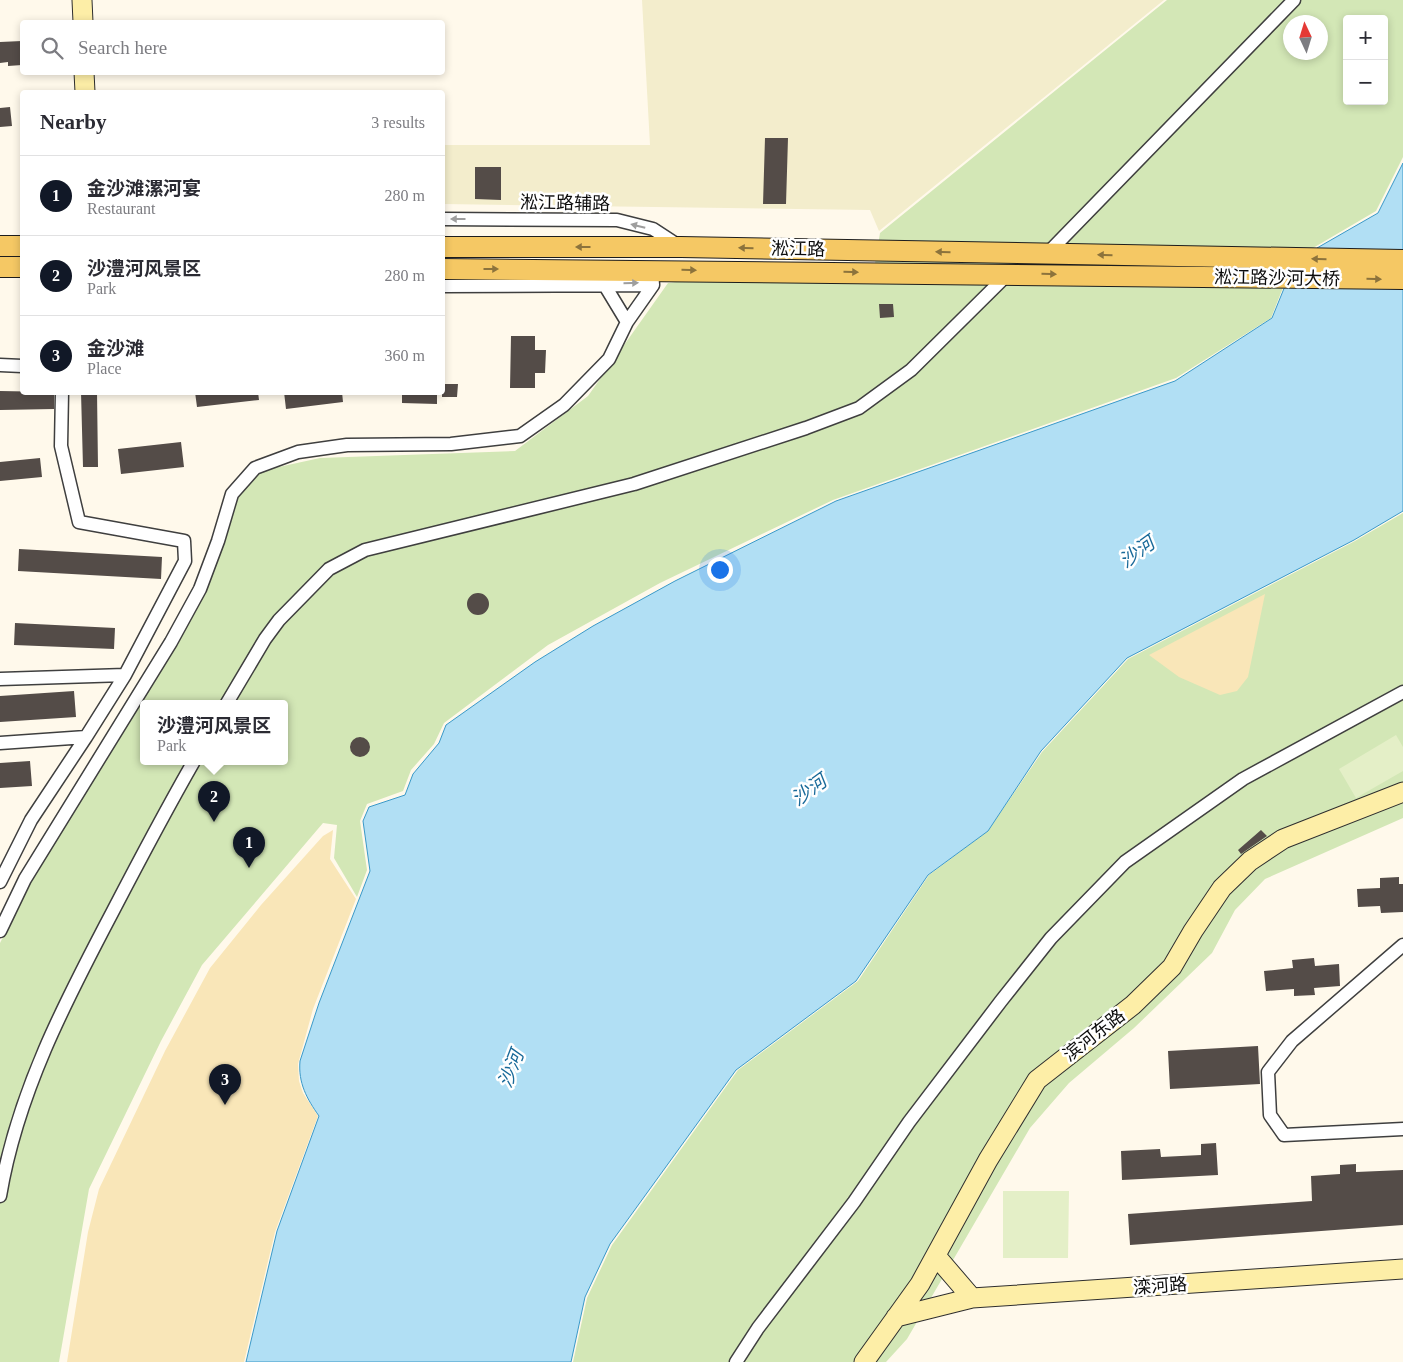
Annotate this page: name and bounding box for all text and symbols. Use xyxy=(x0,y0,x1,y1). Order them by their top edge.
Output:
north arrow xyxy=(1283,15,1328,60)
map controls xyxy=(1343,15,1388,105)
button: + xyxy=(1343,15,1388,60)
search box xyxy=(20,20,445,75)
icon: search xyxy=(38,34,66,62)
text: Search here xyxy=(78,37,167,58)
button: − xyxy=(1343,60,1388,105)
text: Nearby xyxy=(40,110,107,134)
text: 3 results xyxy=(371,114,425,131)
text: 金沙滩漯河宴 xyxy=(87,178,201,199)
text: 1 xyxy=(52,187,60,204)
text: 280 m xyxy=(385,187,425,204)
street label: 淞江路辅路 xyxy=(520,192,610,214)
text: Restaurant xyxy=(87,200,155,217)
one-way arrow xyxy=(450,215,466,223)
one-way arrow xyxy=(630,222,645,230)
street label: 淞江路 xyxy=(771,239,825,259)
one-way arrow xyxy=(575,243,591,251)
one-way arrow xyxy=(737,244,753,252)
one-way arrow xyxy=(935,248,951,256)
one-way arrow xyxy=(1097,250,1113,258)
one-way arrow xyxy=(1311,254,1327,262)
text: 沙澧河风景区 xyxy=(87,258,201,279)
one-way arrow xyxy=(483,265,499,273)
text: 2 xyxy=(52,267,60,284)
text: 280 m xyxy=(385,267,425,284)
one-way arrow xyxy=(681,267,697,275)
street label: 淞江路沙河大桥 xyxy=(1214,267,1340,289)
one-way arrow xyxy=(843,268,859,276)
one-way arrow xyxy=(1041,271,1057,279)
one-way arrow xyxy=(1367,275,1383,283)
one-way arrow xyxy=(623,279,639,287)
text: Park xyxy=(87,280,116,297)
text: 金沙滩 xyxy=(87,338,144,359)
text: 3 xyxy=(52,347,60,364)
text: 360 m xyxy=(385,347,425,364)
text: Place xyxy=(87,360,122,377)
water label: 沙河 xyxy=(1115,530,1162,572)
your location xyxy=(707,557,733,583)
popup xyxy=(140,700,288,765)
text: 沙澧河风景区 xyxy=(157,715,271,736)
text: Park xyxy=(157,737,186,754)
water label: 沙河 xyxy=(787,768,834,810)
pin: 2 xyxy=(198,781,230,822)
pin: 1 xyxy=(233,827,265,868)
street label: 滨河东路 xyxy=(1059,1005,1129,1065)
water label: 沙河 xyxy=(494,1044,529,1091)
pin: 3 xyxy=(209,1064,241,1105)
street label: 滦河路 xyxy=(1132,1274,1188,1298)

